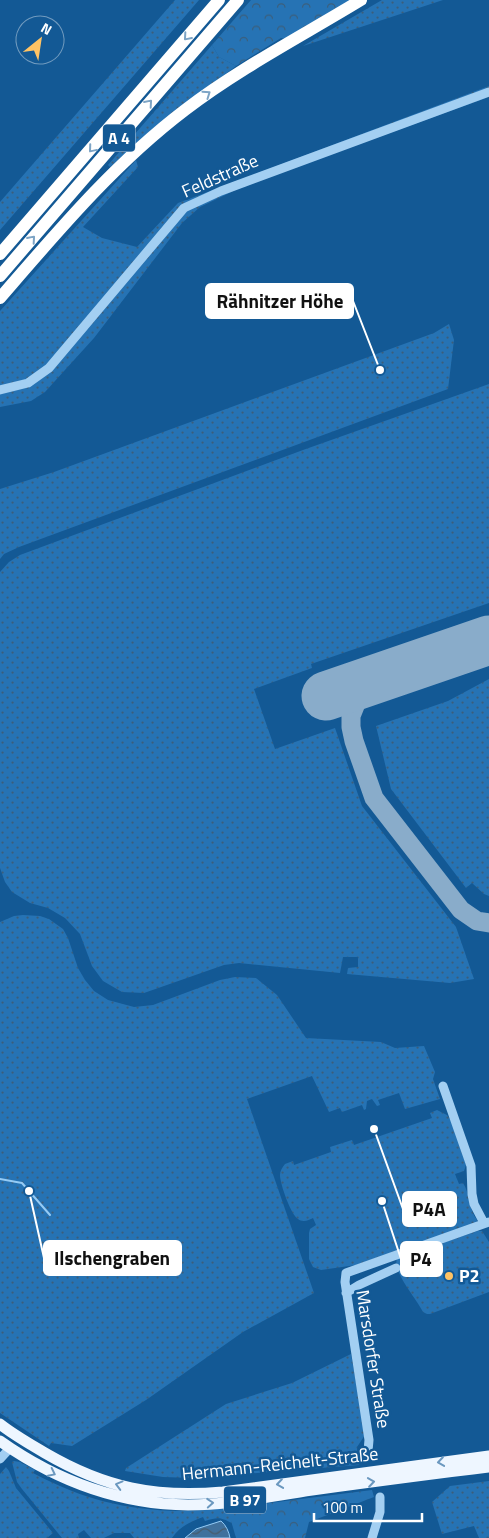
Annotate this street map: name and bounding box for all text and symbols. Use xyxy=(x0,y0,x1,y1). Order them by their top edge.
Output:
north arrow xyxy=(15,15,65,65)
text: N xyxy=(37,17,56,40)
one-way arrow xyxy=(184,31,193,40)
one-way arrow xyxy=(201,91,210,100)
one-way arrow xyxy=(144,99,153,108)
road number: A 4 xyxy=(103,125,135,152)
one-way arrow xyxy=(88,143,97,152)
street label: Feldstraße xyxy=(177,147,262,204)
one-way arrow xyxy=(26,236,35,245)
callout: Rähnitzer Höhe xyxy=(206,284,353,318)
text: Rähnitzer Höhe xyxy=(217,286,344,315)
callout: P4A xyxy=(403,1192,456,1226)
text: P4A xyxy=(412,1194,446,1223)
callout: Ilschengraben xyxy=(44,1241,181,1275)
callout: P4 xyxy=(401,1242,442,1276)
text: Ilschengraben xyxy=(54,1243,170,1272)
text: P4 xyxy=(410,1244,432,1273)
place label: P2 xyxy=(459,1262,480,1289)
marker: P2 xyxy=(443,1270,455,1282)
street label: Marsdorfer Straße xyxy=(349,1288,398,1430)
street label: Hermann-Reichelt-Straße xyxy=(180,1440,379,1487)
one-way arrow xyxy=(436,1457,445,1467)
one-way arrow xyxy=(47,1466,56,1477)
one-way arrow xyxy=(366,1478,375,1488)
one-way arrow xyxy=(275,1479,284,1489)
one-way arrow xyxy=(115,1481,123,1491)
road number: B 97 xyxy=(224,1486,266,1514)
scale bar xyxy=(314,1490,422,1522)
text: 100 m xyxy=(322,1496,363,1519)
one-way arrow xyxy=(206,1498,214,1509)

